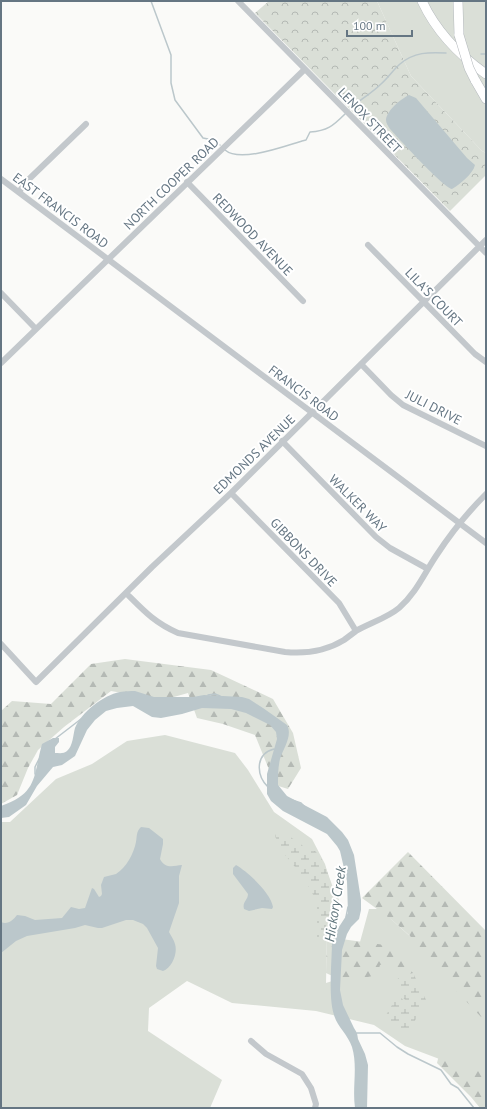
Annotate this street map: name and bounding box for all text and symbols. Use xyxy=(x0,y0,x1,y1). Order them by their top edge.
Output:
scale bar xyxy=(347,12,412,38)
text: 100 m xyxy=(353,18,386,33)
street label: LENOX STREET xyxy=(334,84,405,157)
street label: NORTH COOPER ROAD xyxy=(120,133,223,233)
street label: EAST FRANCIS ROAD xyxy=(9,169,112,252)
street label: REDWOOD AVENUE xyxy=(209,189,296,279)
street label: LILA'S COURT xyxy=(401,264,466,330)
street label: FRANCIS ROAD xyxy=(265,361,342,425)
street label: JULI DRIVE xyxy=(402,386,465,429)
street label: EDMONDS AVENUE xyxy=(210,411,299,498)
street label: WALKER WAY xyxy=(325,471,391,536)
street label: GIBBONS DRIVE xyxy=(267,514,341,590)
water label: Hickory Creek xyxy=(320,864,350,943)

